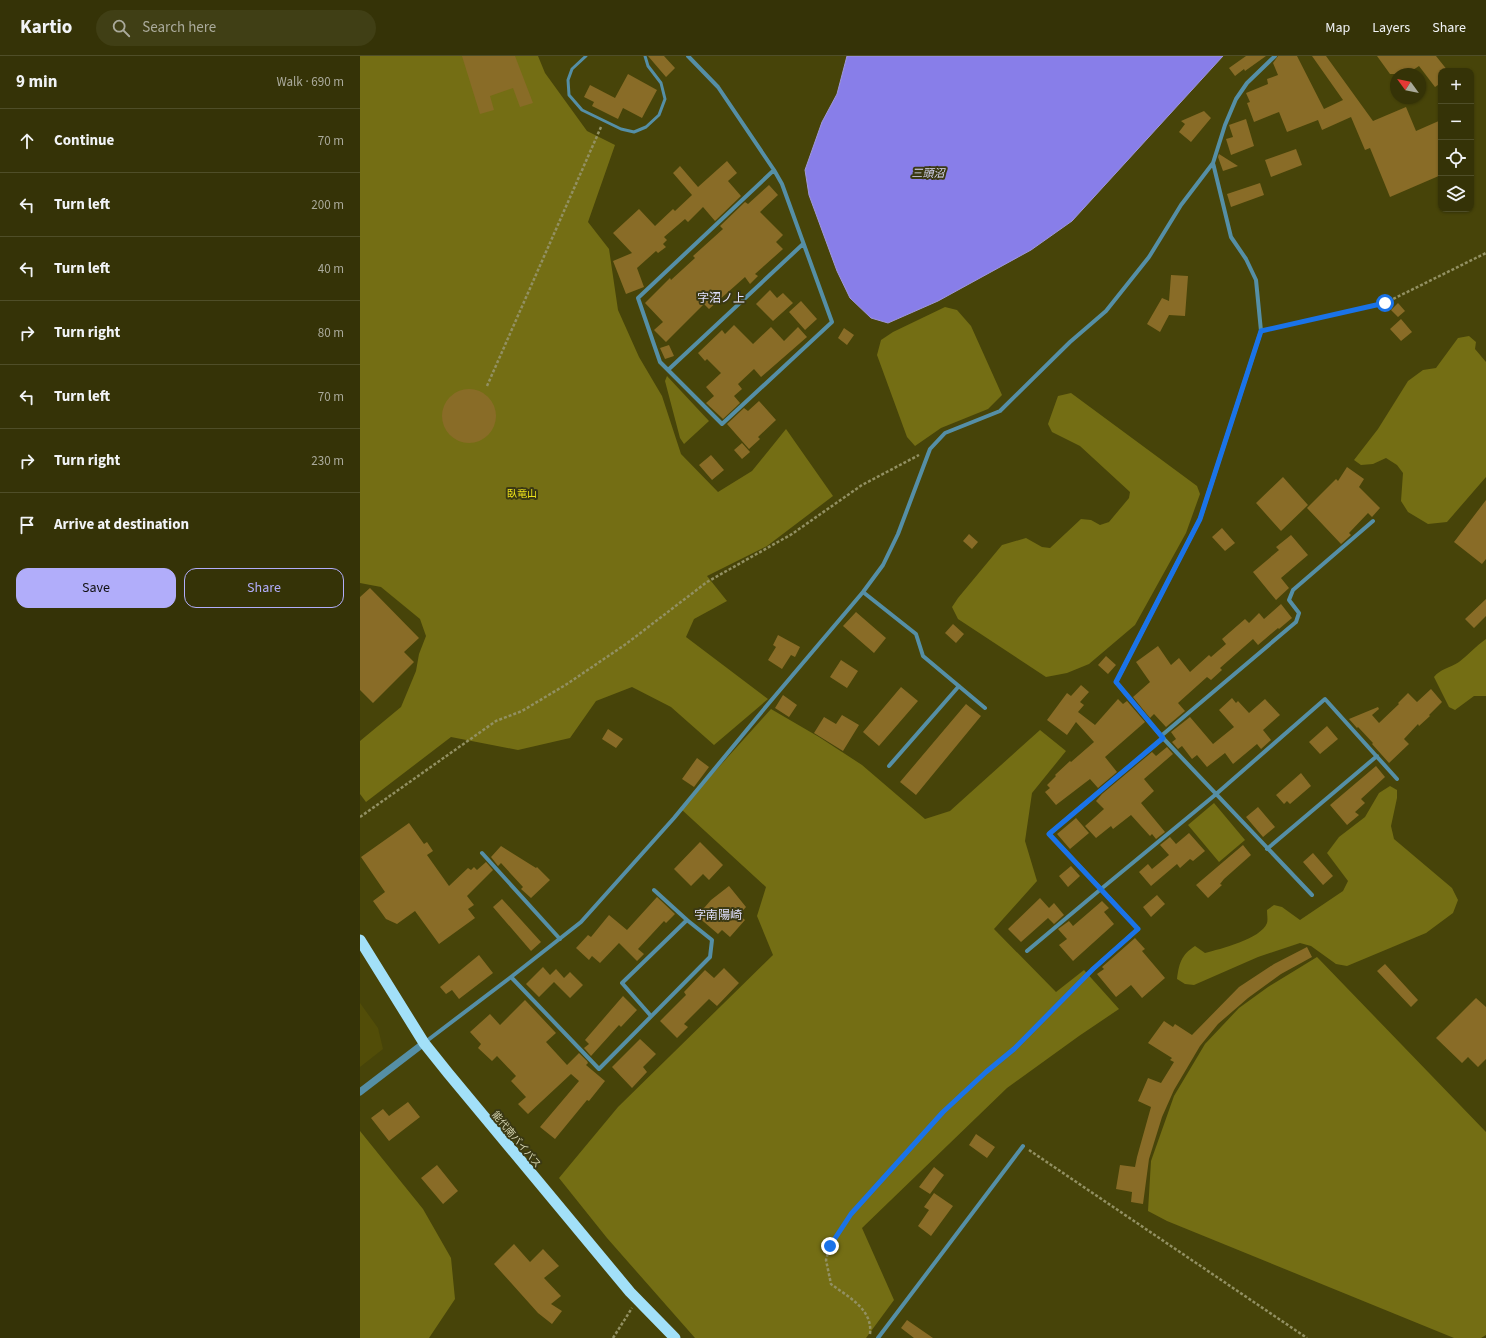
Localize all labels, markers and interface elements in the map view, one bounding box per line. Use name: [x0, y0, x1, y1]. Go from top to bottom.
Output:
search box: [96, 10, 376, 46]
text: Kartio: [20, 14, 72, 41]
icon: search: [110, 17, 132, 39]
text: Search here: [142, 17, 216, 38]
text: Map: [1325, 18, 1350, 38]
text: Layers: [1372, 18, 1410, 38]
text: Share: [1432, 18, 1466, 38]
north arrow: [1390, 68, 1426, 104]
map controls: [1438, 68, 1474, 212]
button: +: [1438, 68, 1474, 104]
text: 9 min: [16, 70, 57, 94]
text: Walk · 690 m: [276, 73, 344, 91]
button: −: [1438, 104, 1474, 140]
icon: ahead: [16, 130, 38, 152]
text: Continue: [54, 130, 114, 151]
text: 70 m: [318, 132, 344, 150]
button: locate: [1438, 140, 1474, 176]
water label: 三頭沼: [912, 166, 946, 181]
button: layers: [1438, 176, 1474, 212]
icon: left: [16, 194, 38, 216]
text: Turn left: [54, 194, 110, 215]
text: 200 m: [311, 196, 344, 214]
icon: left: [16, 258, 38, 280]
text: Turn left: [54, 258, 110, 279]
text: 40 m: [318, 260, 344, 278]
district label: 字沼ノ上: [697, 290, 745, 307]
route start: [1376, 294, 1394, 312]
icon: right: [16, 322, 38, 344]
text: Turn right: [54, 322, 120, 343]
text: 80 m: [318, 324, 344, 342]
icon: left: [16, 386, 38, 408]
text: Turn left: [54, 386, 110, 407]
text: 70 m: [318, 388, 344, 406]
icon: right: [16, 450, 38, 472]
text: Turn right: [54, 450, 120, 471]
text: 230 m: [311, 452, 344, 470]
park label: 臥竜山: [507, 487, 537, 501]
icon: arrive: [16, 514, 38, 536]
text: Arrive at destination: [54, 514, 189, 535]
button: Save: [16, 568, 176, 608]
button: Share: [184, 568, 344, 608]
district label: 字南陽崎: [694, 907, 742, 924]
street label: 能代南バイパス: [488, 1108, 544, 1171]
route end: [821, 1237, 839, 1255]

